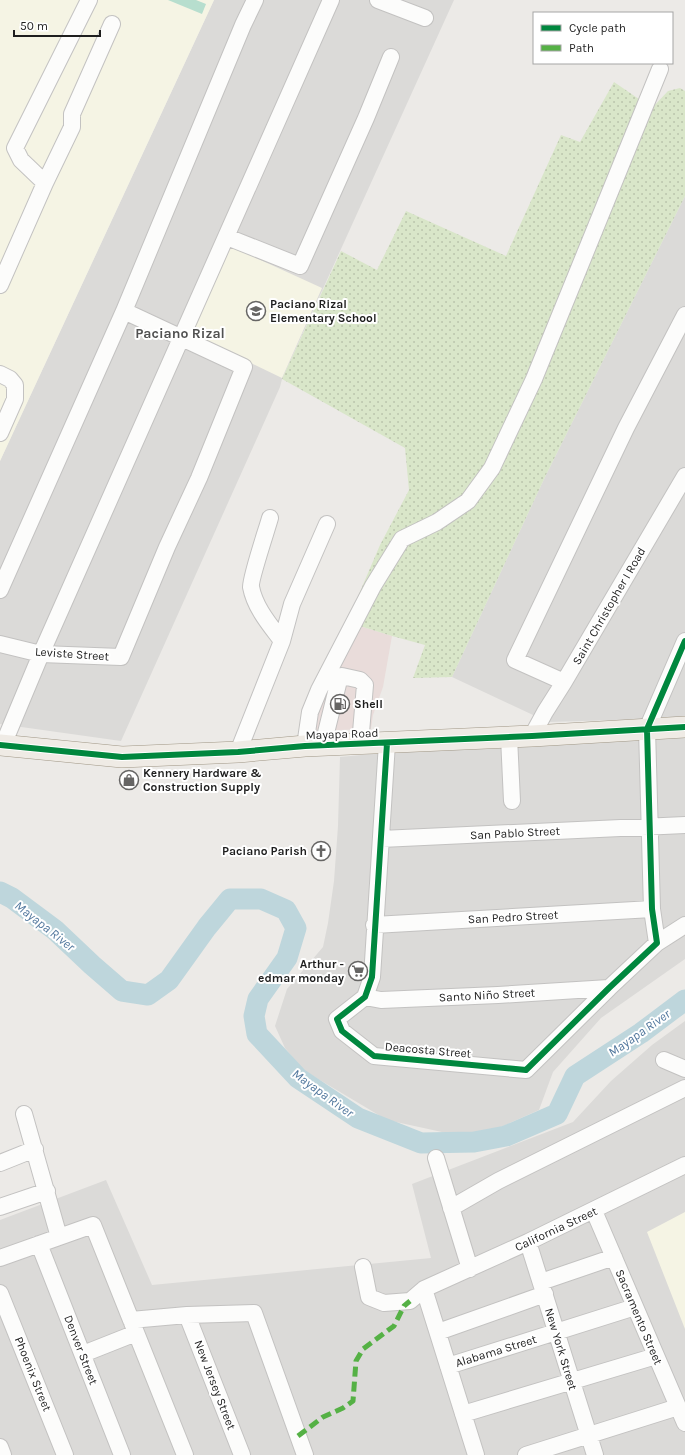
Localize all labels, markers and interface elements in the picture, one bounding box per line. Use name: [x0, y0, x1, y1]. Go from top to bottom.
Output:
scale bar: [14, 12, 100, 38]
legend: [533, 12, 673, 64]
text: 50 m: [20, 19, 48, 33]
text: Cycle path: [569, 21, 626, 35]
text: Path: [569, 41, 594, 55]
place label: Paciano Rizal Elementary School: [270, 297, 377, 325]
school or university icon: Paciano Rizal Elementary School: [245, 300, 267, 322]
district label: Paciano Rizal: [135, 325, 225, 342]
street label: Saint Christopher I Road: [570, 545, 648, 667]
street label: Leviste Street: [35, 644, 110, 664]
fuel station icon: Shell: [329, 693, 351, 715]
place label: Shell: [354, 697, 383, 711]
street label: Mayapa Road: [305, 726, 379, 742]
place label: Kennery Hardware & Construction Supply: [143, 766, 262, 794]
shop icon: Kennery Hardware & Construction Supply: [118, 769, 140, 791]
street label: San Pablo Street: [470, 824, 561, 842]
church icon: Paciano Parish: [310, 840, 332, 862]
place label: Paciano Parish: [222, 844, 307, 858]
water label: Mayapa River: [12, 898, 78, 954]
street label: San Pedro Street: [467, 908, 559, 926]
place label: Arthur - edmar monday: [258, 957, 344, 985]
supermarket icon: Arthur - edmar monday: [347, 960, 369, 982]
street label: Santo Niño Street: [438, 985, 536, 1005]
water label: Mayapa River: [605, 1006, 673, 1060]
street label: Deacosta Street: [384, 1039, 472, 1061]
water label: Mayapa River: [289, 1066, 357, 1121]
street label: California Street: [513, 1204, 600, 1254]
street label: Sacramento Street: [613, 1267, 666, 1367]
street label: New York Street: [542, 1306, 580, 1392]
street label: Denver Street: [61, 1313, 101, 1387]
street label: Alabama Street: [454, 1332, 539, 1370]
street label: Phoenix Street: [12, 1335, 55, 1414]
street label: New Jersey Street: [191, 1338, 239, 1432]

